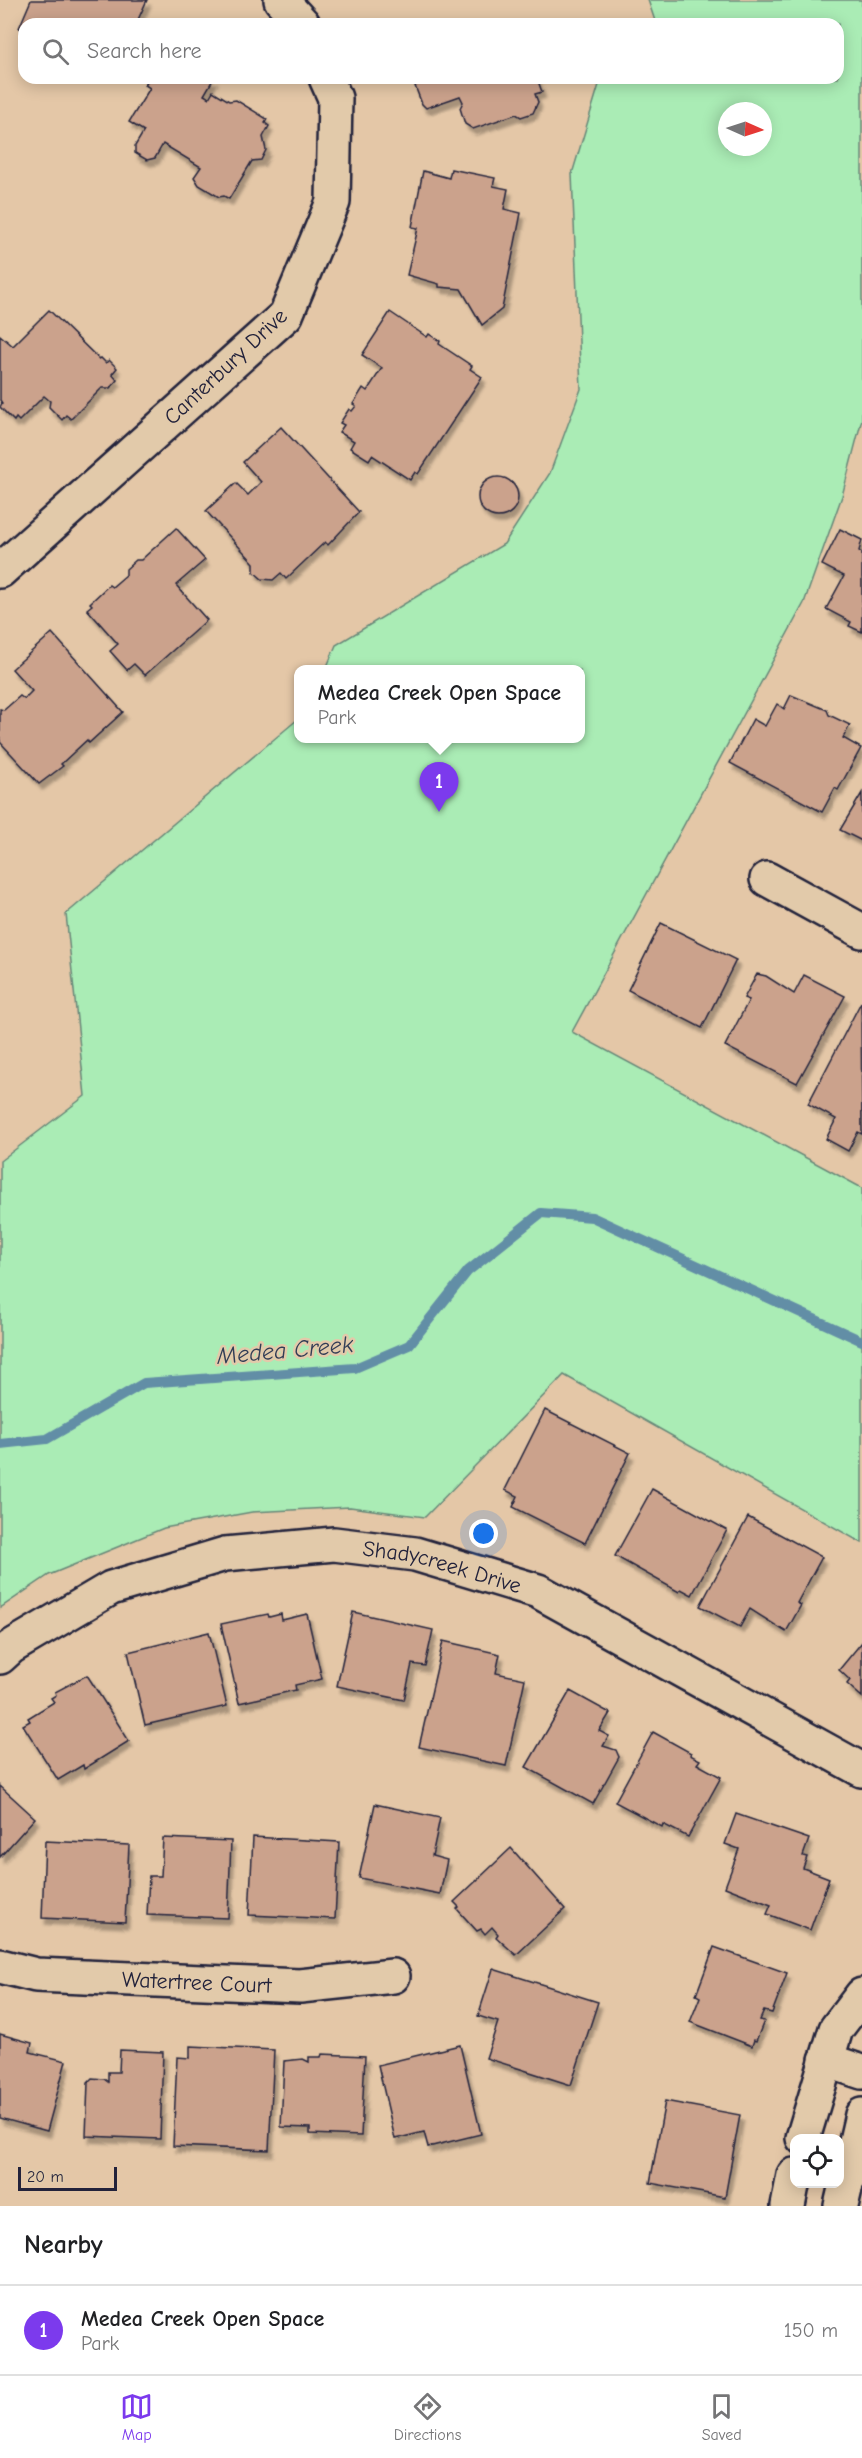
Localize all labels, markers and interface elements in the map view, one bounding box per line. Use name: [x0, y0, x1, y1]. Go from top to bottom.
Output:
search box: [18, 18, 844, 84]
icon: search: [39, 35, 72, 68]
text: Search here: [87, 38, 202, 64]
north arrow: [718, 102, 772, 156]
street label: Canterbury Drive: [159, 303, 293, 430]
popup: [294, 665, 585, 743]
text: Medea Creek Open Space: [318, 680, 561, 706]
text: Park: [318, 706, 356, 729]
pin: 1: [420, 762, 458, 812]
water label: Medea Creek: [215, 1330, 355, 1370]
your location: [469, 1519, 498, 1548]
street label: Shadycreek Drive: [361, 1536, 524, 1599]
street label: Watertree Court: [121, 1967, 273, 1999]
map controls: [790, 2134, 844, 2188]
button: locate: [790, 2134, 844, 2188]
scale bar: [18, 2164, 117, 2192]
text: 20 m: [27, 2168, 64, 2186]
text: Nearby: [24, 2230, 103, 2260]
text: Medea Creek Open Space: [81, 2306, 324, 2332]
text: 1: [40, 2319, 47, 2342]
text: 150 m: [784, 2319, 838, 2342]
text: Park: [81, 2332, 119, 2355]
tab: Map: [120, 2390, 153, 2444]
tab: Directions: [394, 2390, 461, 2444]
tab: Saved: [702, 2390, 742, 2444]

